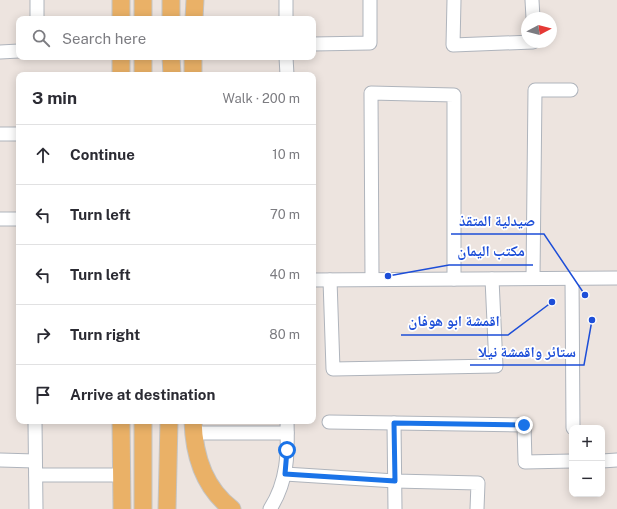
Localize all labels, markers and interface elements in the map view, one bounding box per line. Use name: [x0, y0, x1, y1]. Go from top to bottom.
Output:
north arrow: [521, 12, 557, 48]
search box: [16, 16, 316, 60]
icon: search: [30, 27, 52, 49]
text: Search here: [62, 30, 146, 47]
text: 3 min: [32, 88, 77, 108]
text: Walk · 200 m: [223, 91, 300, 106]
icon: ahead: [32, 144, 54, 166]
text: Continue: [70, 146, 135, 163]
text: 10 m: [272, 147, 300, 162]
icon: left: [32, 204, 54, 226]
text: Turn left: [70, 206, 131, 223]
text: 70 m: [270, 207, 300, 222]
callout: صيدلية المتقذ: [451, 207, 544, 234]
text: صيدلية المتقذ: [459, 212, 535, 229]
callout: مكتب اليمان: [449, 238, 533, 265]
text: مكتب اليمان: [457, 242, 525, 260]
icon: left: [32, 264, 54, 286]
text: Turn left: [70, 266, 131, 283]
text: 40 m: [269, 267, 300, 282]
callout: اقمشة ابو هوفان: [401, 308, 508, 335]
text: اقمشة ابو هوفان: [408, 312, 500, 330]
icon: right: [32, 324, 54, 346]
text: Turn right: [70, 326, 140, 343]
text: 80 m: [269, 327, 300, 342]
callout: ستائر واقمشة نيلا: [470, 338, 584, 365]
text: ستائر واقمشة نيلا: [478, 343, 576, 360]
icon: arrive: [32, 384, 54, 406]
text: Arrive at destination: [70, 386, 215, 403]
route end: [515, 416, 533, 434]
map controls: [569, 425, 605, 497]
button: +: [569, 425, 605, 461]
route start: [278, 441, 296, 459]
button: −: [569, 461, 605, 497]

